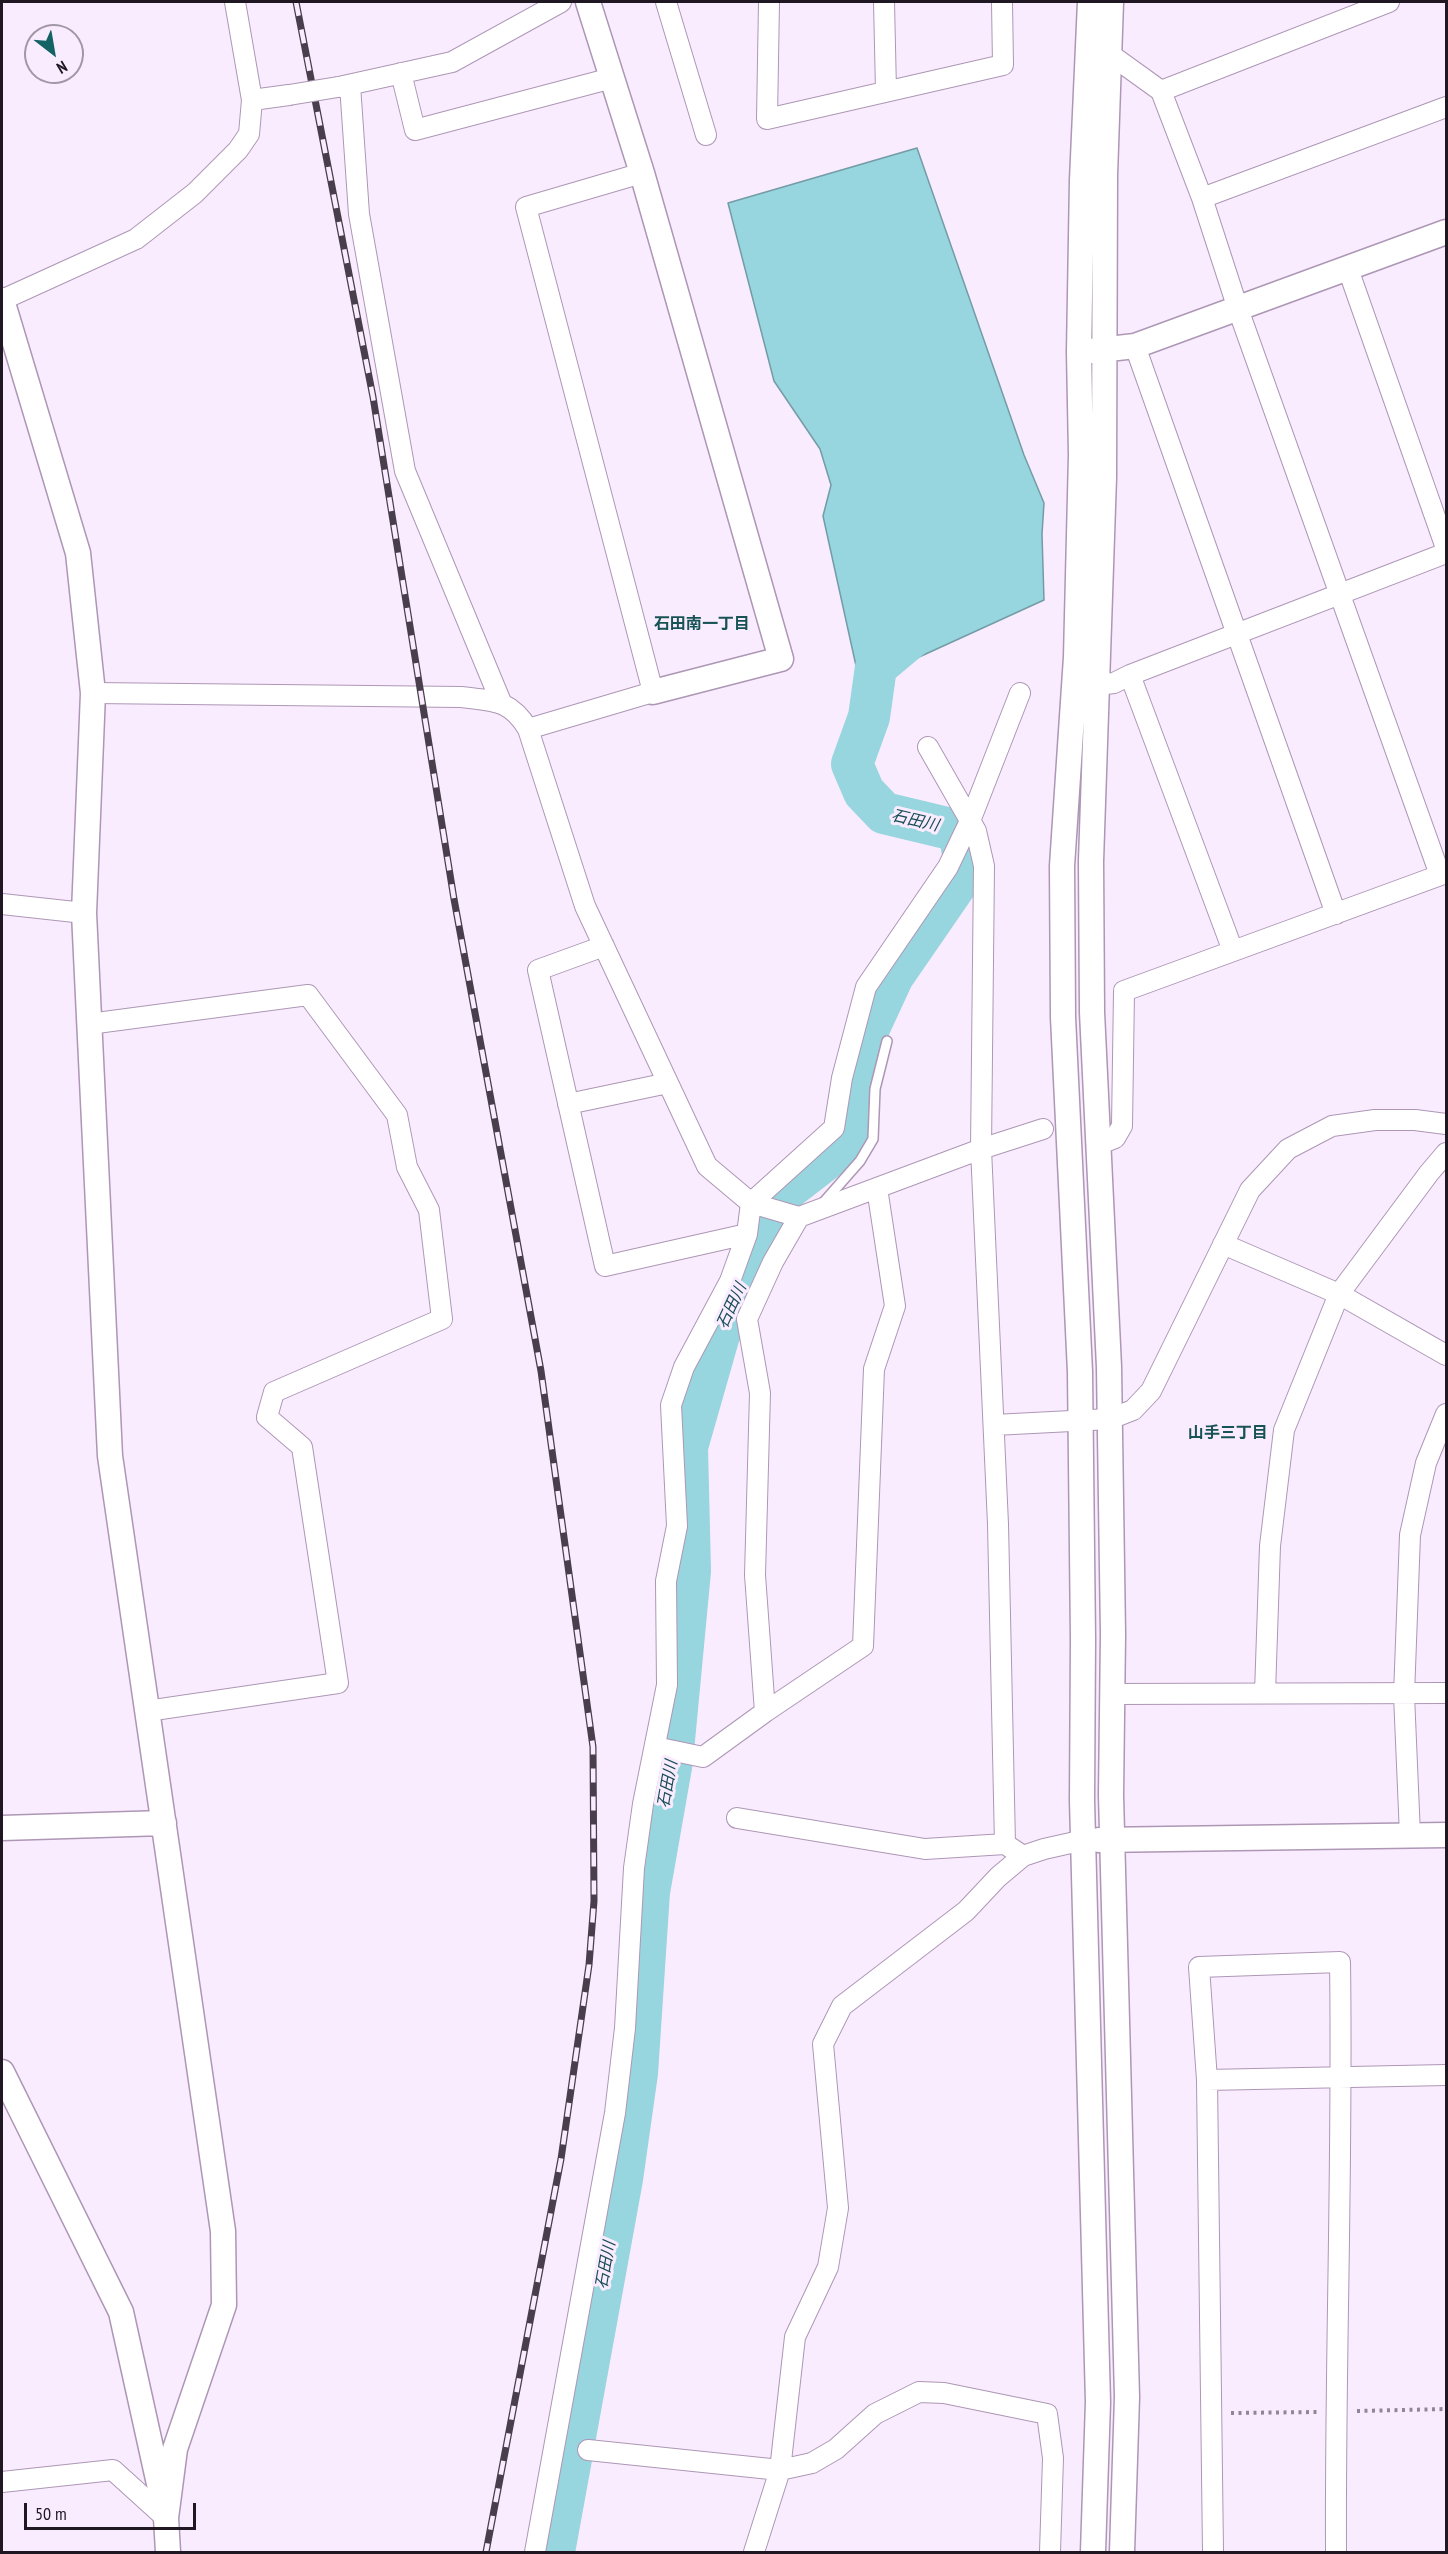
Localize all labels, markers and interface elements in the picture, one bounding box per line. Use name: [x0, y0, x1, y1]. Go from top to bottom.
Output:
north arrow: [24, 24, 84, 84]
text: N: [53, 57, 71, 79]
district label: 石田南一丁目: [654, 614, 750, 634]
water label: 石田川: [889, 806, 941, 836]
water label: 石田川: [713, 1280, 751, 1332]
district label: 山手三丁目: [1188, 1423, 1268, 1443]
water label: 石田川: [654, 1759, 682, 1809]
water label: 石田川: [592, 2240, 620, 2290]
scale bar: [27, 2491, 200, 2529]
text: 50 m: [35, 2502, 67, 2525]

